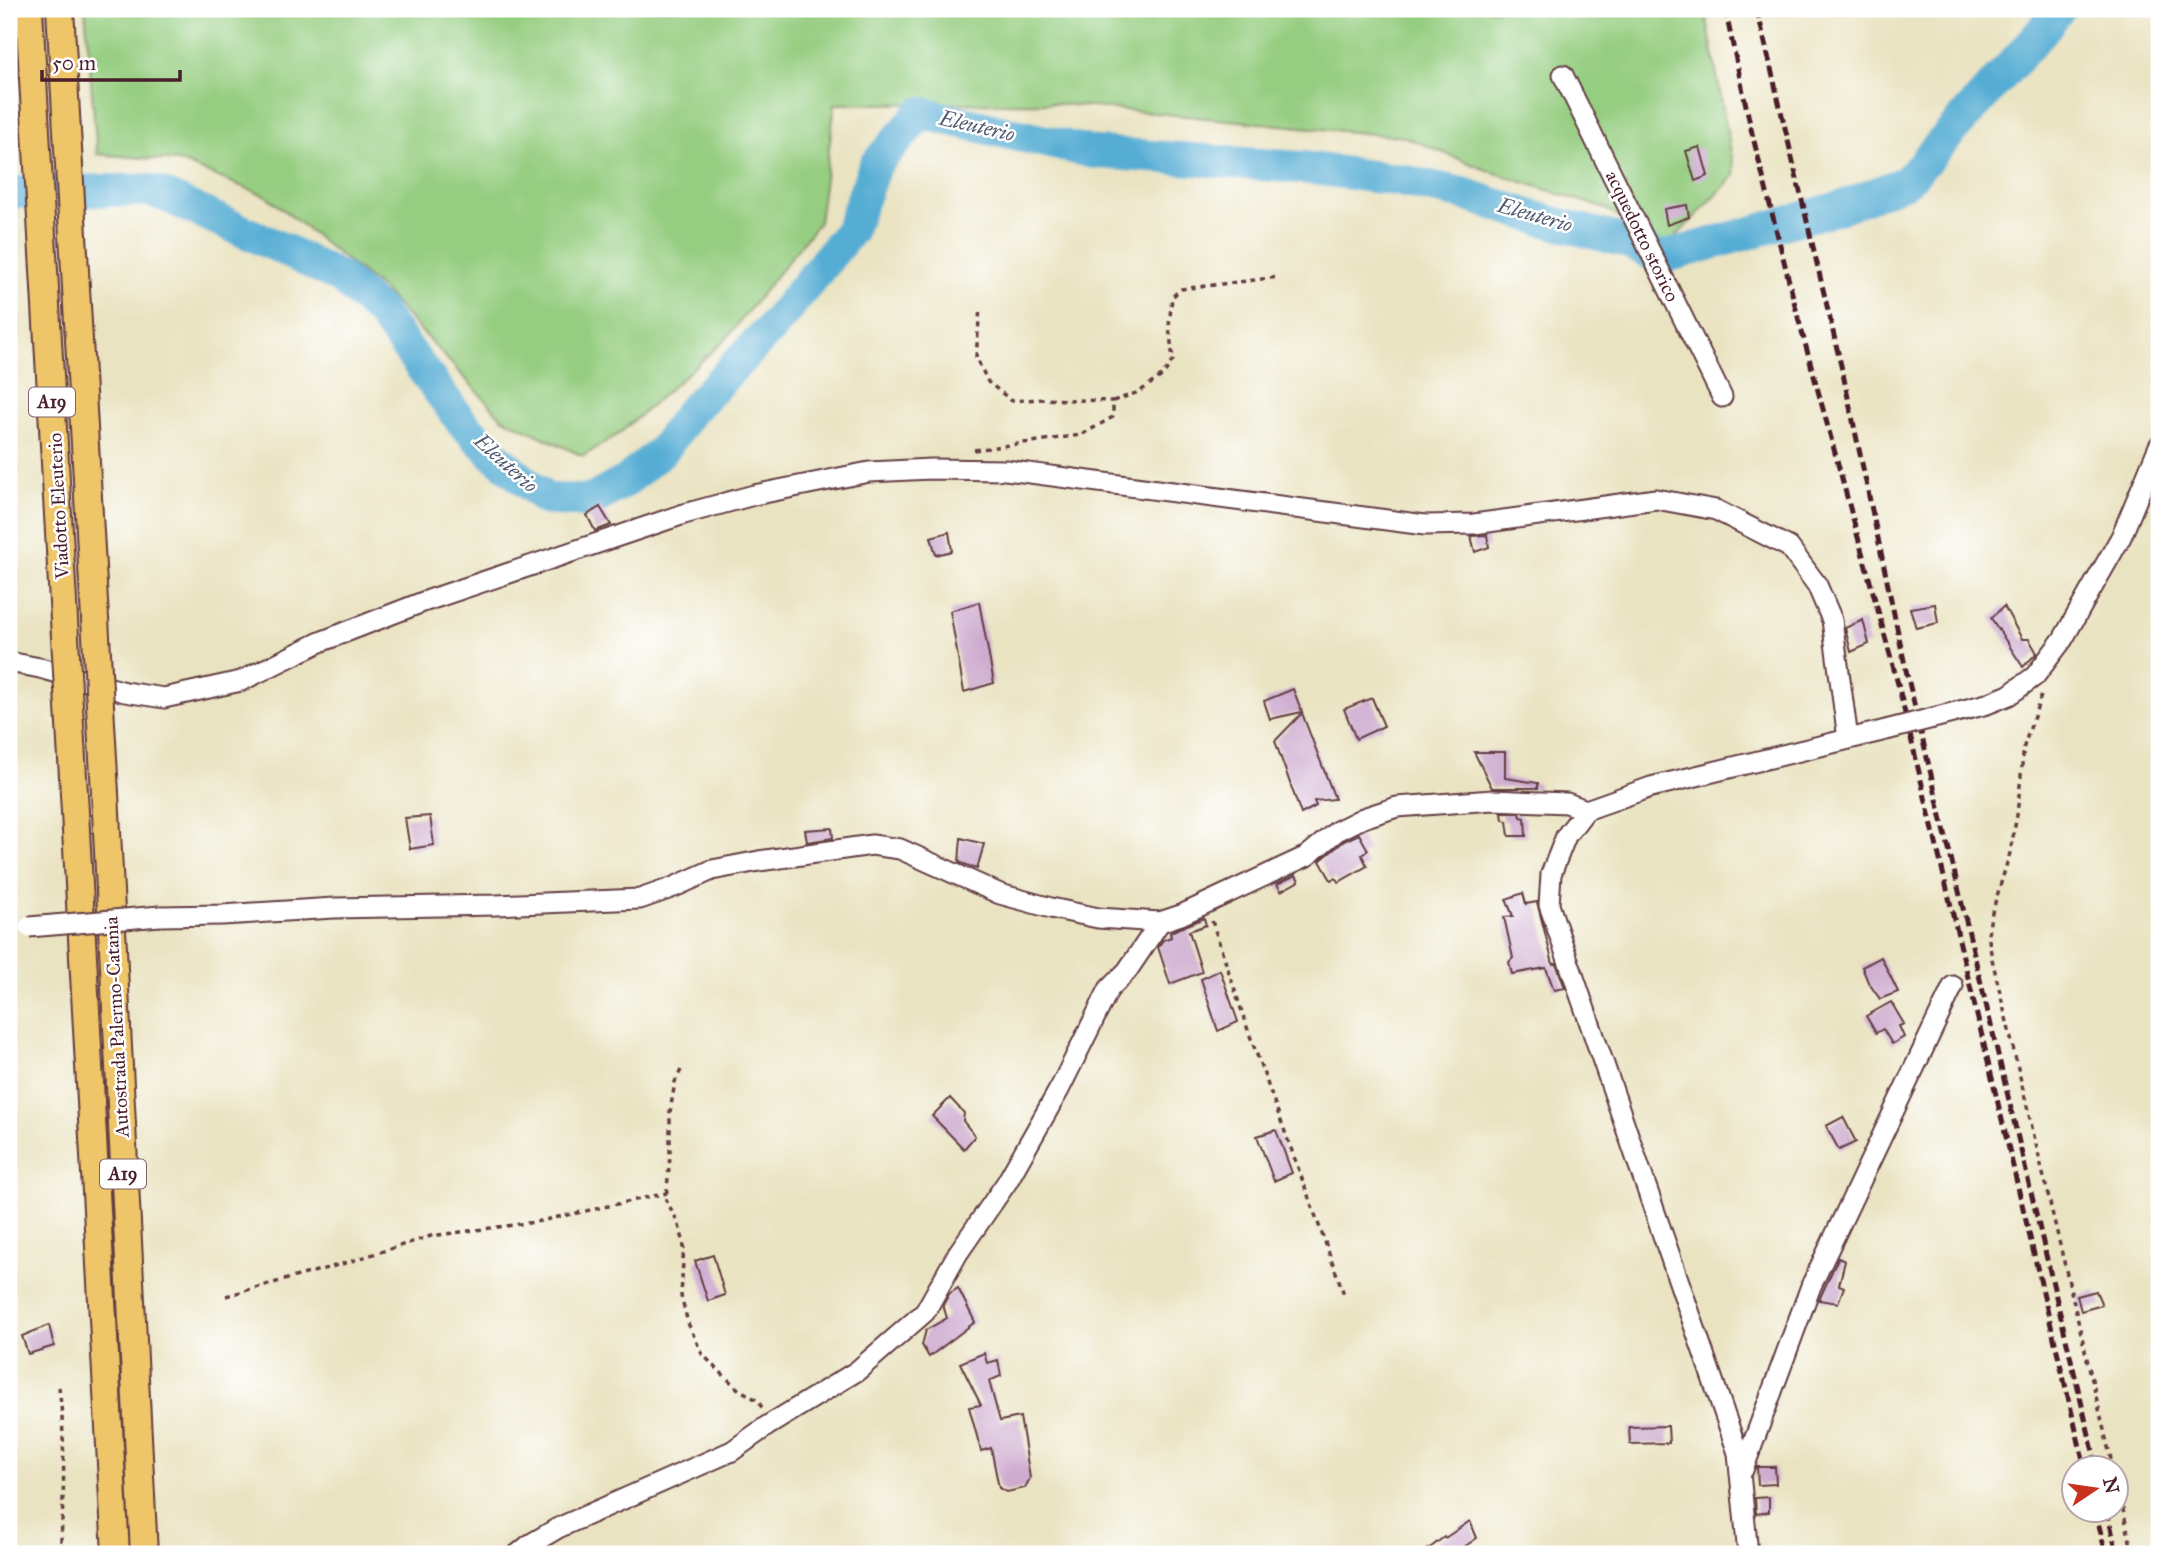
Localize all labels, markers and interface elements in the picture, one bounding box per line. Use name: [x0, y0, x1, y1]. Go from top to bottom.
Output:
scale bar: [42, 38, 180, 82]
text: 50 m: [52, 50, 97, 76]
water label: Eleuterio: [936, 104, 1017, 147]
street label: acquedotto storico: [1600, 167, 1684, 306]
water label: Eleuterio: [1494, 192, 1575, 238]
road number: A19: [29, 388, 75, 416]
water label: Eleuterio: [468, 427, 543, 498]
street label: Viadotto Eleuterio: [43, 432, 74, 581]
street label: Autostrada Palermo-Catania: [99, 915, 134, 1139]
road number: A19: [100, 1160, 146, 1189]
north arrow: [2060, 1454, 2130, 1524]
text: N: [2098, 1475, 2124, 1496]

